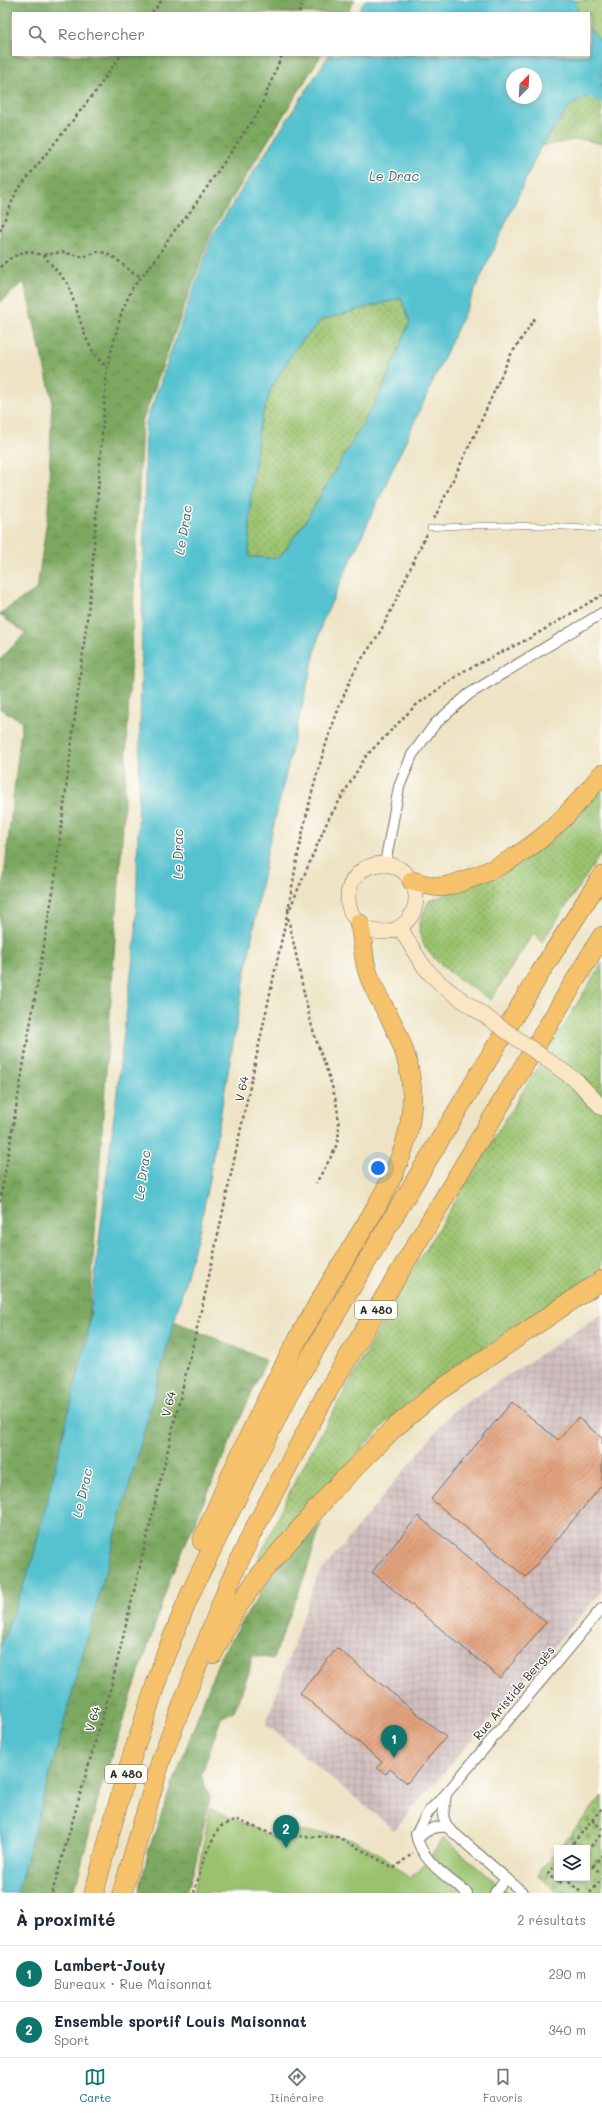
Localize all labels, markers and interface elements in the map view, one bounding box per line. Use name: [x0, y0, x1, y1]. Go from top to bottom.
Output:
search box: [12, 12, 590, 56]
icon: search: [26, 23, 48, 45]
text: Rechercher: [58, 24, 145, 44]
north arrow: [506, 68, 542, 104]
water label: Le Drac: [369, 167, 419, 184]
water label: Le Drac: [170, 503, 195, 556]
water label: Le Drac: [169, 829, 186, 879]
street label: V 64: [231, 1074, 252, 1103]
water label: Le Drac: [130, 1149, 153, 1201]
your location: [368, 1158, 388, 1178]
road number: A 480: [355, 1301, 397, 1319]
street label: V 64: [157, 1389, 179, 1418]
water label: Le Drac: [68, 1466, 96, 1519]
street label: Rue Aristide Bergès: [469, 1642, 558, 1743]
street label: V 64: [81, 1704, 103, 1733]
pin: 1: [381, 1725, 407, 1758]
road number: A 480: [105, 1765, 147, 1783]
pin: 2: [273, 1815, 299, 1848]
map controls: [554, 1845, 590, 1881]
button: layers: [554, 1845, 590, 1881]
text: À proximité: [16, 1908, 115, 1930]
text: 2 résultats: [517, 1911, 586, 1928]
text: Lambert-Jouty: [54, 1955, 165, 1975]
text: 1: [26, 1965, 32, 1982]
text: 290 m: [549, 1965, 586, 1982]
text: Bureaux · Rue Maisonnat: [54, 1975, 212, 1992]
text: Ensemble sportif Louis Maisonnat: [54, 2011, 307, 2031]
text: 2: [25, 2021, 33, 2038]
text: 340 m: [548, 2021, 586, 2038]
text: Sport: [54, 2031, 89, 2048]
tab: Carte: [79, 2066, 111, 2105]
tab: Itinéraire: [270, 2066, 324, 2105]
tab: Favoris: [483, 2066, 523, 2105]

